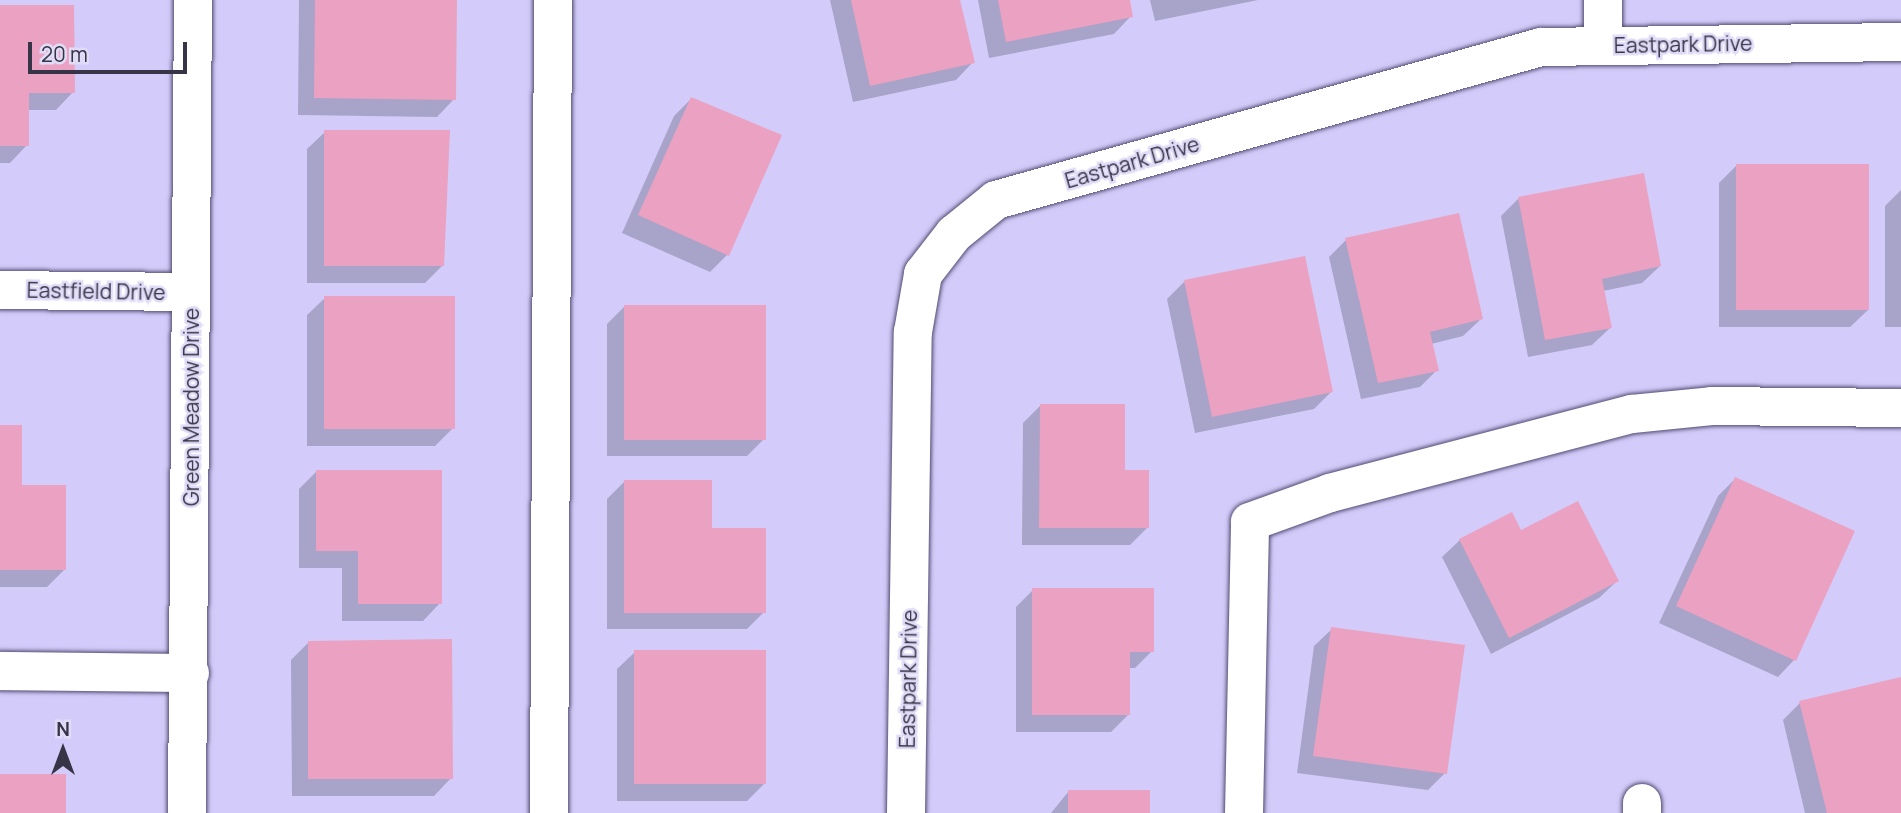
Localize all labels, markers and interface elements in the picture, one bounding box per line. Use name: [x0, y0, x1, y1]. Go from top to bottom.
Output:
scale bar: [32, 28, 191, 72]
street label: Eastpark Drive: [1614, 30, 1752, 58]
text: 20 m: [41, 40, 88, 68]
street label: Eastpark Drive: [1062, 131, 1202, 193]
street label: Eastfield Drive: [26, 277, 166, 305]
street label: Green Meadow Drive: [178, 308, 204, 506]
street label: Eastpark Drive: [894, 610, 922, 748]
north arrow: [28, 715, 98, 785]
text: N: [56, 716, 70, 742]

